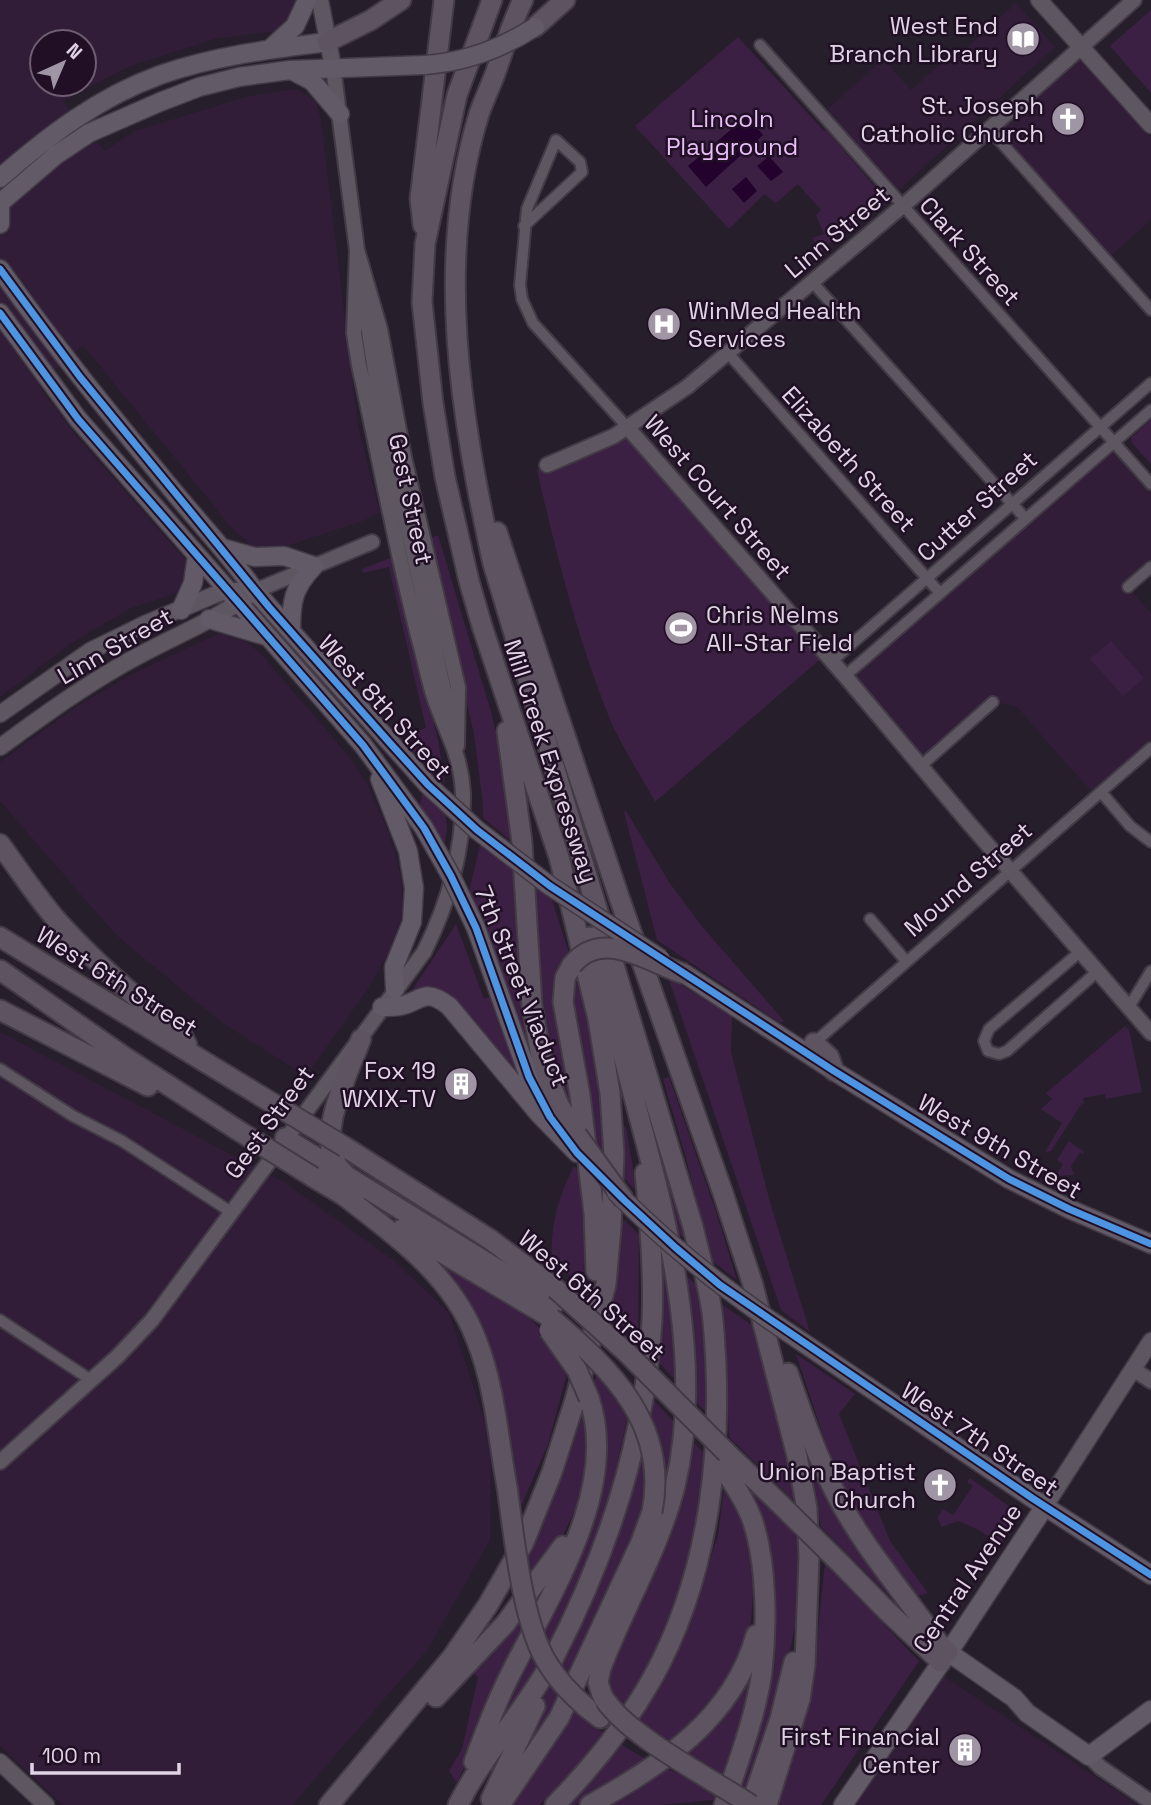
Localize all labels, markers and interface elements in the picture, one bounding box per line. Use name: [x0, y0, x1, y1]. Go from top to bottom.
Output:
place label: West End Branch Library: [829, 10, 998, 69]
library icon: West End Branch Library: [1004, 20, 1042, 58]
north arrow: [28, 28, 98, 98]
text: N: [61, 38, 88, 65]
place label: St. Joseph Catholic Church: [860, 90, 1044, 149]
church icon: St. Joseph Catholic Church: [1049, 100, 1087, 138]
park label: Lincoln Playground: [666, 103, 798, 162]
street label: Linn Street: [778, 179, 896, 285]
street label: Clark Street: [913, 190, 1027, 312]
place label: WinMed Health Services: [688, 295, 862, 354]
hospital icon: WinMed Health Services: [645, 305, 683, 343]
street label: Elizabeth Street: [775, 380, 923, 538]
street label: West Court Street: [638, 408, 798, 586]
street label: Gest Street: [382, 431, 440, 567]
street label: Cutter Street: [910, 444, 1044, 568]
place label: Chris Nelms All-Star Field: [706, 599, 853, 658]
street label: Linn Street: [52, 601, 178, 691]
sports icon: Chris Nelms All-Star Field: [662, 609, 700, 647]
street label: West 8th Street: [312, 628, 458, 786]
street label: Mill Creek Expressway: [497, 635, 605, 887]
street label: Mound Street: [897, 815, 1039, 943]
street label: 7th Street Viaduct: [468, 881, 576, 1091]
street label: West 6th Street: [31, 919, 203, 1043]
place label: Fox 19 WXIX-TV: [342, 1055, 436, 1114]
street label: Gest Street: [217, 1059, 321, 1185]
building icon: Fox 19 WXIX-TV: [442, 1065, 480, 1103]
street label: West 9th Street: [912, 1086, 1088, 1206]
street label: West 6th Street: [512, 1223, 672, 1367]
street label: West 7th Street: [895, 1375, 1065, 1503]
place label: Union Baptist Church: [759, 1456, 916, 1515]
church icon: Union Baptist Church: [921, 1466, 959, 1504]
street label: Central Avenue: [906, 1497, 1028, 1659]
place label: First Financial Center: [781, 1721, 940, 1780]
scale bar: [32, 1731, 178, 1775]
building icon: First Financial Center: [946, 1731, 984, 1769]
text: 100 m: [42, 1742, 101, 1769]

